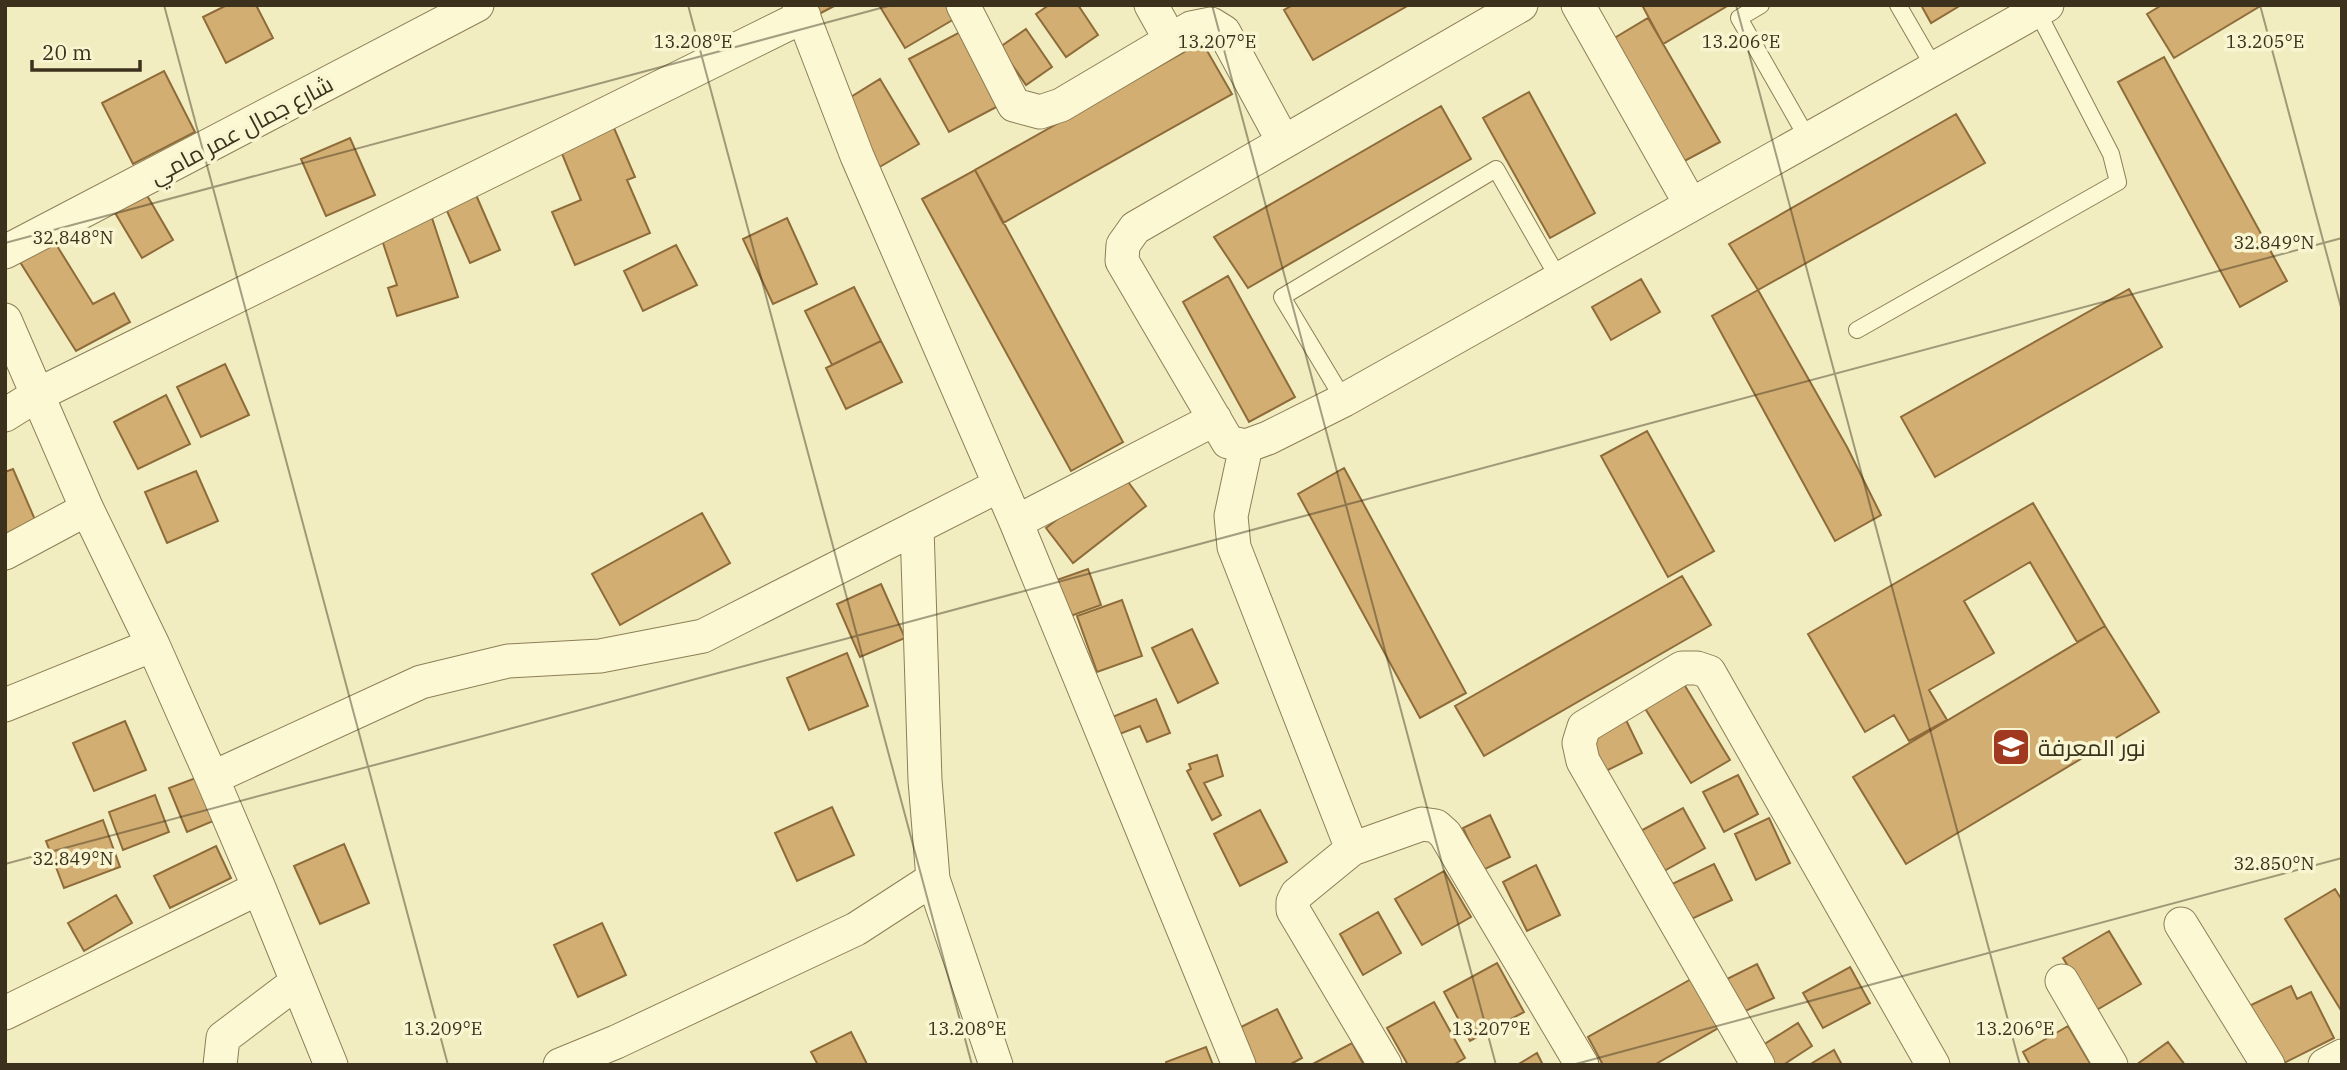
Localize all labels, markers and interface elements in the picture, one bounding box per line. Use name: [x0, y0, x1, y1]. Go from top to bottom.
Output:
scale bar: [32, 28, 140, 72]
text: 13.208°E: [654, 30, 732, 53]
text: 13.207°E: [1178, 30, 1256, 53]
text: 13.206°E: [1702, 30, 1780, 53]
text: 13.205°E: [2226, 30, 2304, 53]
text: 20 m: [42, 38, 92, 66]
street label: شارع جمال عمر مامي: [144, 68, 340, 194]
text: 32.848°N: [32, 226, 114, 249]
text: 32.849°N: [2233, 231, 2315, 254]
school or university icon: نور المعرفة: [1990, 726, 2032, 768]
place label: نور المعرفة: [2038, 732, 2146, 762]
text: 32.849°N: [32, 847, 114, 870]
text: 32.850°N: [2233, 852, 2315, 875]
text: 13.209°E: [404, 1017, 482, 1040]
text: 13.208°E: [928, 1017, 1006, 1040]
text: 13.207°E: [1452, 1017, 1530, 1040]
text: 13.206°E: [1976, 1017, 2054, 1040]

